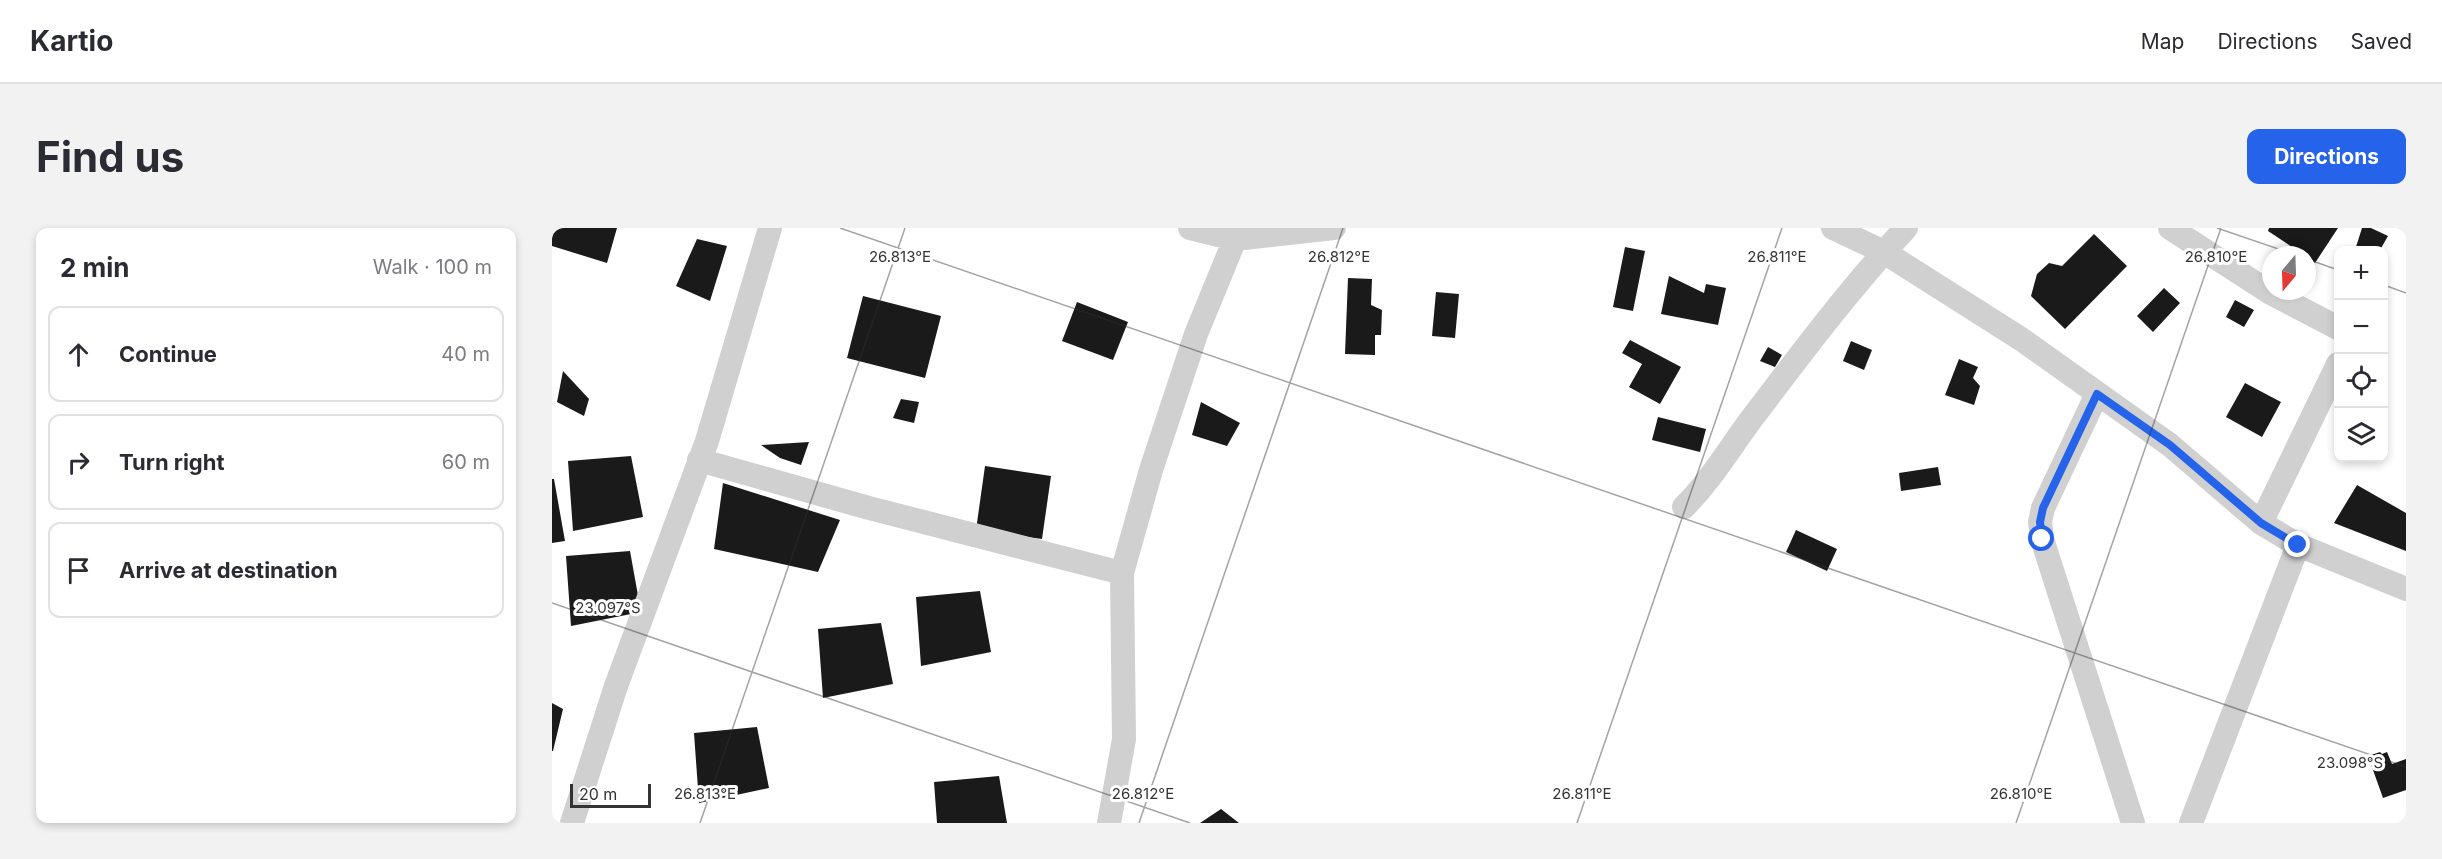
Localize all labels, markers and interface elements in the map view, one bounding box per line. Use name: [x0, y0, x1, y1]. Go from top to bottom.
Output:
text: Kartio: [30, 24, 113, 58]
text: Map: [2141, 29, 2184, 54]
text: Directions: [2217, 29, 2318, 54]
text: Saved: [2351, 29, 2412, 54]
button: Directions: [2247, 129, 2406, 184]
text: Find us: [36, 131, 184, 182]
north arrow: [2262, 246, 2316, 300]
map controls: [2334, 246, 2388, 462]
button: +: [2334, 246, 2388, 300]
text: 26.813°E: [869, 247, 931, 266]
text: 26.812°E: [1308, 247, 1370, 266]
text: 26.811°E: [1747, 247, 1807, 266]
text: 26.810°E: [2185, 247, 2247, 266]
text: 2 min: [60, 252, 130, 283]
text: Walk · 100 m: [373, 255, 492, 279]
button: −: [2334, 300, 2388, 354]
icon: ahead: [62, 338, 95, 371]
text: Continue: [119, 341, 217, 367]
text: 40 m: [441, 342, 490, 366]
button: locate: [2334, 354, 2388, 408]
button: layers: [2334, 408, 2388, 462]
icon: right: [62, 446, 95, 479]
text: Turn right: [119, 449, 225, 475]
text: 60 m: [442, 450, 490, 474]
route start: [2028, 525, 2054, 551]
route end: [2284, 531, 2310, 557]
icon: arrive: [62, 554, 95, 587]
text: Arrive at destination: [119, 557, 338, 583]
text: 23.097°S: [575, 598, 641, 617]
text: 23.098°S: [2317, 753, 2383, 772]
scale bar: [570, 781, 651, 808]
text: 20 m: [579, 784, 617, 804]
text: 26.813°E: [674, 784, 736, 803]
text: 26.812°E: [1112, 784, 1174, 803]
text: 26.811°E: [1552, 784, 1612, 803]
text: 26.810°E: [1990, 784, 2052, 803]

